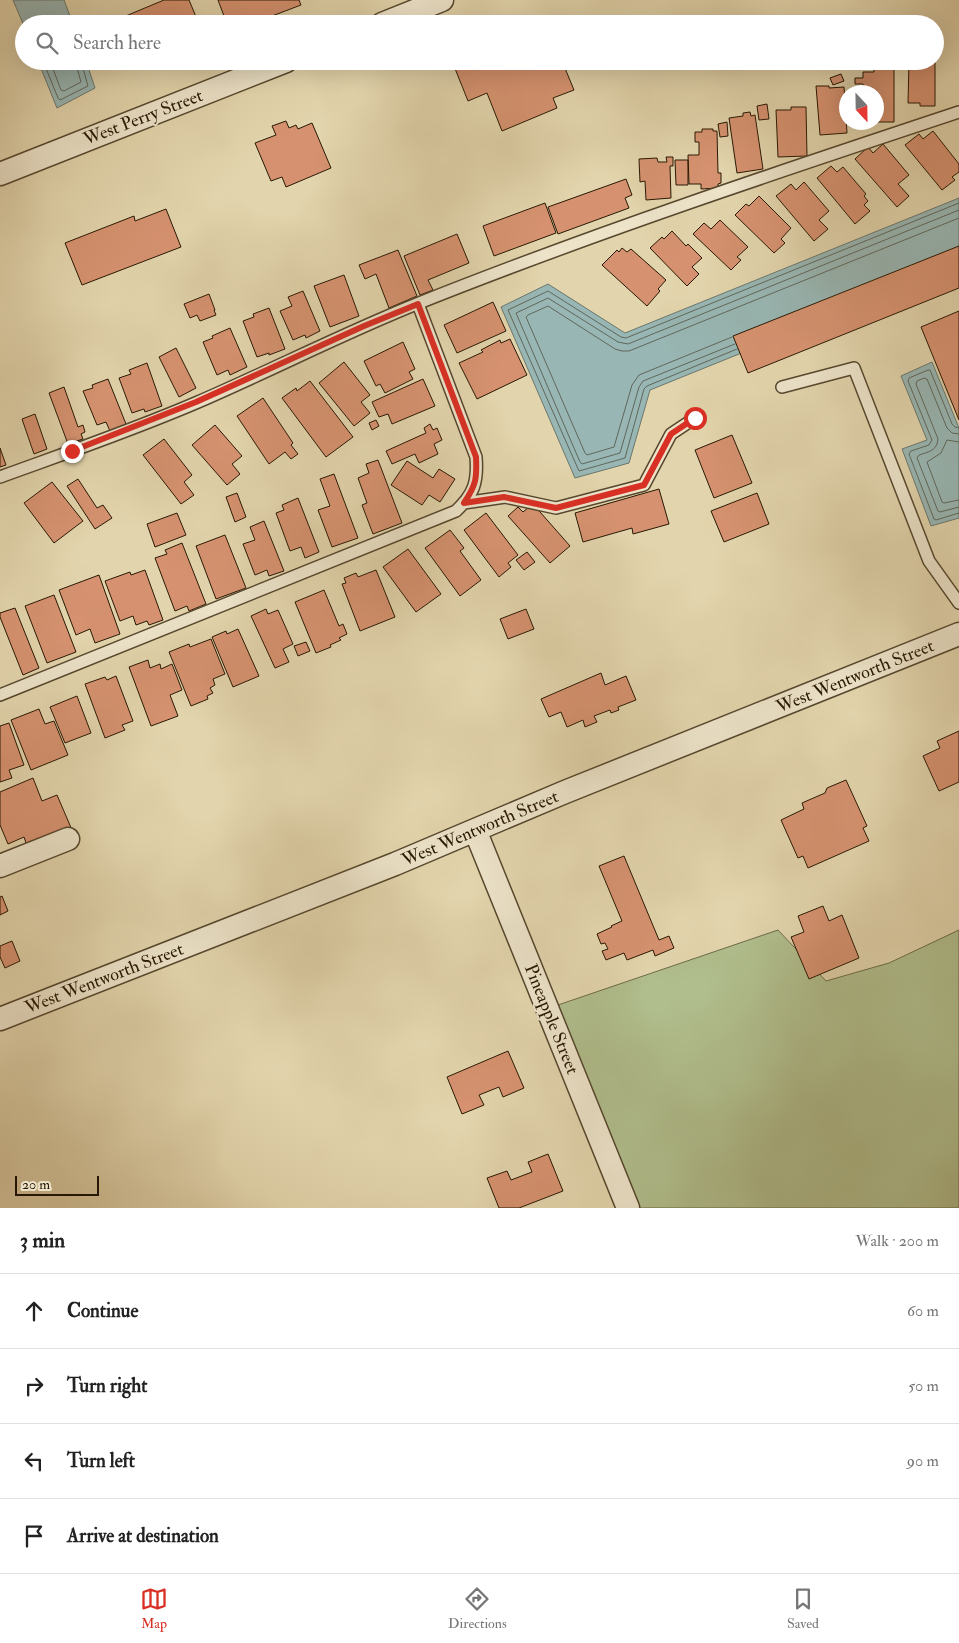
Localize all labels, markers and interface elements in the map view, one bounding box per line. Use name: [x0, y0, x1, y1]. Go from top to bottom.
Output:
search box: [15, 15, 944, 70]
icon: search: [33, 29, 61, 57]
text: Search here: [73, 31, 161, 55]
street label: West Perry Street: [79, 84, 206, 151]
north arrow: [839, 85, 884, 130]
route start: [684, 407, 707, 430]
route end: [61, 440, 84, 463]
street label: West Wentworth Street: [772, 634, 938, 719]
street label: West Wentworth Street: [397, 785, 562, 872]
street label: West Wentworth Street: [21, 938, 187, 1020]
street label: Pineapple Street: [519, 961, 584, 1078]
scale bar: [15, 1173, 99, 1196]
text: 20 m: [22, 1176, 50, 1193]
text: 3 min: [20, 1227, 65, 1254]
text: Walk · 200 m: [856, 1231, 939, 1251]
icon: ahead: [20, 1297, 48, 1325]
text: Continue: [67, 1299, 138, 1323]
text: 60 m: [907, 1301, 939, 1321]
icon: right: [20, 1372, 48, 1400]
text: Turn right: [67, 1374, 147, 1398]
text: 50 m: [908, 1376, 939, 1396]
icon: left: [20, 1447, 48, 1475]
text: Turn left: [67, 1449, 135, 1473]
text: 90 m: [907, 1451, 939, 1471]
icon: arrive: [20, 1522, 48, 1550]
text: Arrive at destination: [67, 1524, 219, 1548]
tab: Map: [140, 1585, 168, 1632]
tab: Directions: [448, 1585, 507, 1632]
tab: Saved: [787, 1585, 819, 1632]

